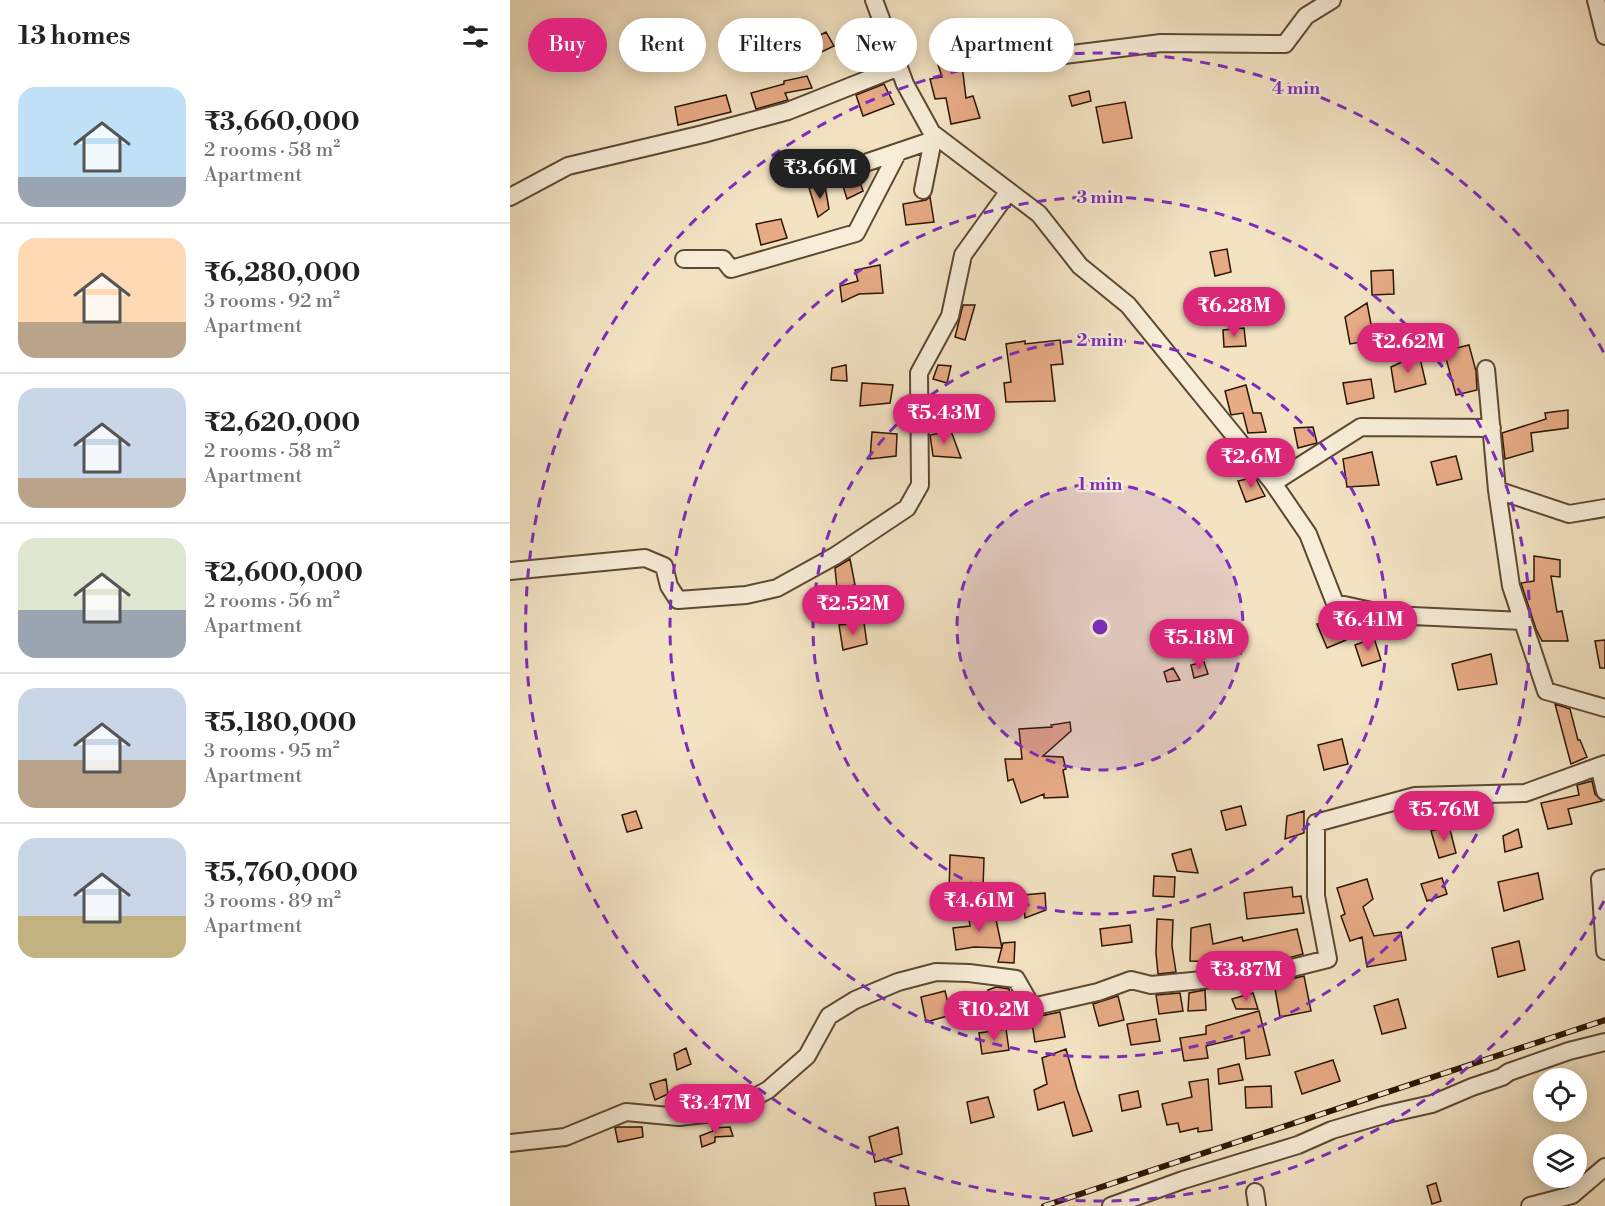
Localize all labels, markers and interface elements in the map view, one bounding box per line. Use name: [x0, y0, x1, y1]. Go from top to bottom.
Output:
chip: Buy: [528, 18, 607, 72]
chip: Rent: [619, 18, 706, 72]
chip: Filters: [718, 18, 823, 72]
chip: New: [835, 18, 917, 72]
chip: Apartment: [929, 18, 1074, 72]
text: 13 homes: [18, 20, 130, 52]
icon: filters: [459, 20, 492, 53]
text: 4 min: [1272, 77, 1320, 100]
text: ₹3,660,000: [204, 106, 360, 138]
icon: home: [66, 111, 138, 183]
text: 2 rooms · 58 m²: [204, 138, 340, 163]
pin: ₹3.66M: [771, 149, 869, 200]
text: ₹3.66M: [783, 156, 857, 181]
text: Apartment: [204, 163, 302, 188]
text: 3 min: [1077, 186, 1123, 209]
text: ₹6,280,000: [204, 257, 361, 289]
icon: home: [66, 262, 138, 334]
pin: ₹6.28M: [1185, 287, 1283, 338]
text: 3 rooms · 92 m²: [204, 289, 340, 314]
text: ₹6.28M: [1197, 294, 1271, 319]
text: Apartment: [204, 314, 302, 339]
pin: ₹2.62M: [1359, 323, 1457, 374]
text: 2 min: [1076, 329, 1124, 352]
text: ₹2.62M: [1371, 330, 1445, 355]
pin: ₹5.43M: [895, 394, 993, 445]
text: ₹5.43M: [907, 401, 981, 426]
text: ₹2,620,000: [204, 407, 360, 439]
icon: home: [66, 412, 138, 484]
pin: ₹2.6M: [1209, 438, 1293, 489]
text: 2 rooms · 58 m²: [204, 439, 340, 464]
text: ₹2.6M: [1220, 445, 1282, 470]
text: Apartment: [204, 464, 302, 489]
text: 1 min: [1078, 473, 1122, 496]
text: ₹2,600,000: [204, 557, 363, 589]
icon: home: [66, 562, 138, 634]
pin: ₹2.52M: [804, 585, 902, 636]
text: 2 rooms · 56 m²: [204, 589, 340, 614]
text: ₹2.52M: [816, 592, 890, 617]
pin: ₹6.41M: [1319, 601, 1417, 652]
text: ₹6.41M: [1332, 608, 1404, 633]
text: Apartment: [204, 614, 302, 639]
centre of rings: [1090, 617, 1110, 637]
pin: ₹5.18M: [1150, 619, 1248, 670]
text: ₹5.18M: [1164, 626, 1234, 651]
text: ₹5,180,000: [204, 707, 356, 739]
icon: home: [66, 712, 138, 784]
text: 3 rooms · 95 m²: [204, 739, 340, 764]
text: Apartment: [204, 764, 302, 789]
pin: ₹5.76M: [1395, 791, 1493, 842]
text: ₹5.76M: [1408, 798, 1480, 823]
text: ₹5,760,000: [204, 857, 358, 889]
icon: home: [66, 862, 138, 934]
pin: ₹4.61M: [930, 882, 1028, 933]
text: 3 rooms · 89 m²: [204, 889, 341, 914]
text: ₹4.61M: [943, 889, 1015, 914]
text: Apartment: [204, 914, 302, 939]
pin: ₹3.87M: [1197, 951, 1295, 1002]
text: ₹3.87M: [1210, 958, 1282, 983]
pin: ₹10.2M: [945, 991, 1043, 1042]
text: ₹10.2M: [958, 998, 1030, 1023]
map controls: [1533, 1068, 1587, 1188]
button: locate: [1533, 1068, 1587, 1122]
pin: ₹3.47M: [666, 1084, 764, 1135]
text: ₹3.47M: [679, 1091, 751, 1116]
button: layers: [1533, 1134, 1587, 1188]

